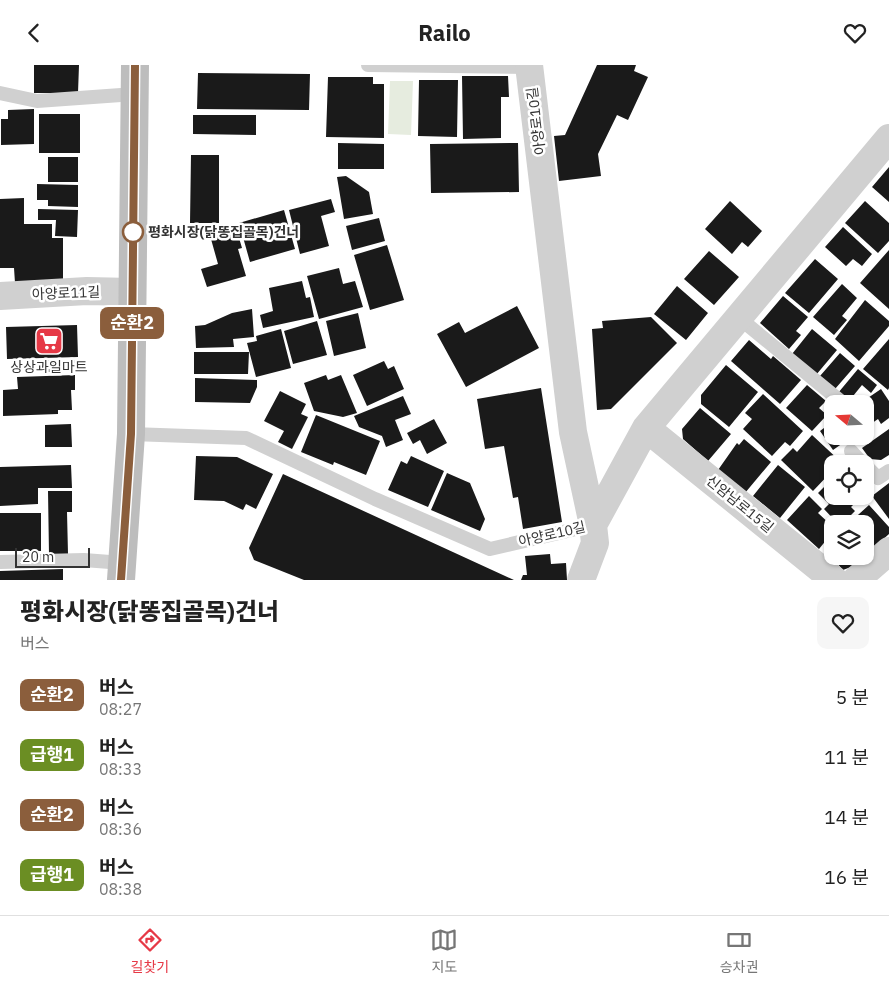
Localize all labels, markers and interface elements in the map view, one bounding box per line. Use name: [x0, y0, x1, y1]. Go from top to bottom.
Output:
text: Railo: [418, 18, 471, 47]
icon: back: [20, 19, 48, 47]
icon: heart: [841, 19, 869, 47]
street label: 아양로10길: [523, 86, 549, 156]
marker: 평화시장(닭똥집골목)건너: [122, 221, 144, 243]
place label: 평화시장(닭똥집골목)건너: [148, 223, 299, 241]
street label: 아양로11길: [32, 283, 100, 303]
line badge: 순환2: [103, 307, 161, 339]
text: 순환2: [110, 311, 154, 334]
supermarket icon: 상상과일마트: [34, 326, 64, 356]
place label: 상상과일마트: [10, 358, 88, 376]
north arrow: [824, 395, 874, 445]
map controls: [824, 395, 874, 565]
button: locate: [824, 455, 874, 505]
street label: 신암남로15길: [703, 471, 777, 537]
button: layers: [824, 515, 874, 565]
street label: 아양로10길: [517, 518, 587, 550]
scale bar: [15, 545, 90, 568]
text: 20 m: [22, 548, 54, 566]
text: 평화시장(닭똥집골목)건너: [20, 595, 279, 627]
button: heart: [817, 597, 869, 649]
text: 버스: [20, 633, 49, 653]
text: 버스: [99, 675, 134, 699]
text: 순환2: [30, 683, 74, 706]
text: 5 분: [836, 685, 869, 709]
text: 08:27: [99, 699, 142, 719]
text: 버스: [99, 735, 134, 759]
text: 급행1: [30, 743, 74, 766]
text: 11 분: [824, 745, 869, 769]
text: 08:33: [99, 759, 142, 779]
text: 버스: [99, 795, 134, 819]
text: 순환2: [30, 803, 74, 826]
text: 14 분: [824, 805, 869, 829]
text: 08:36: [99, 819, 142, 839]
text: 버스: [99, 855, 134, 879]
text: 급행1: [30, 863, 74, 886]
text: 16 분: [824, 865, 869, 889]
text: 08:38: [99, 879, 142, 899]
tab: 길찾기: [131, 926, 169, 976]
tab: 지도: [430, 926, 458, 976]
tab: 승차권: [720, 926, 758, 976]

